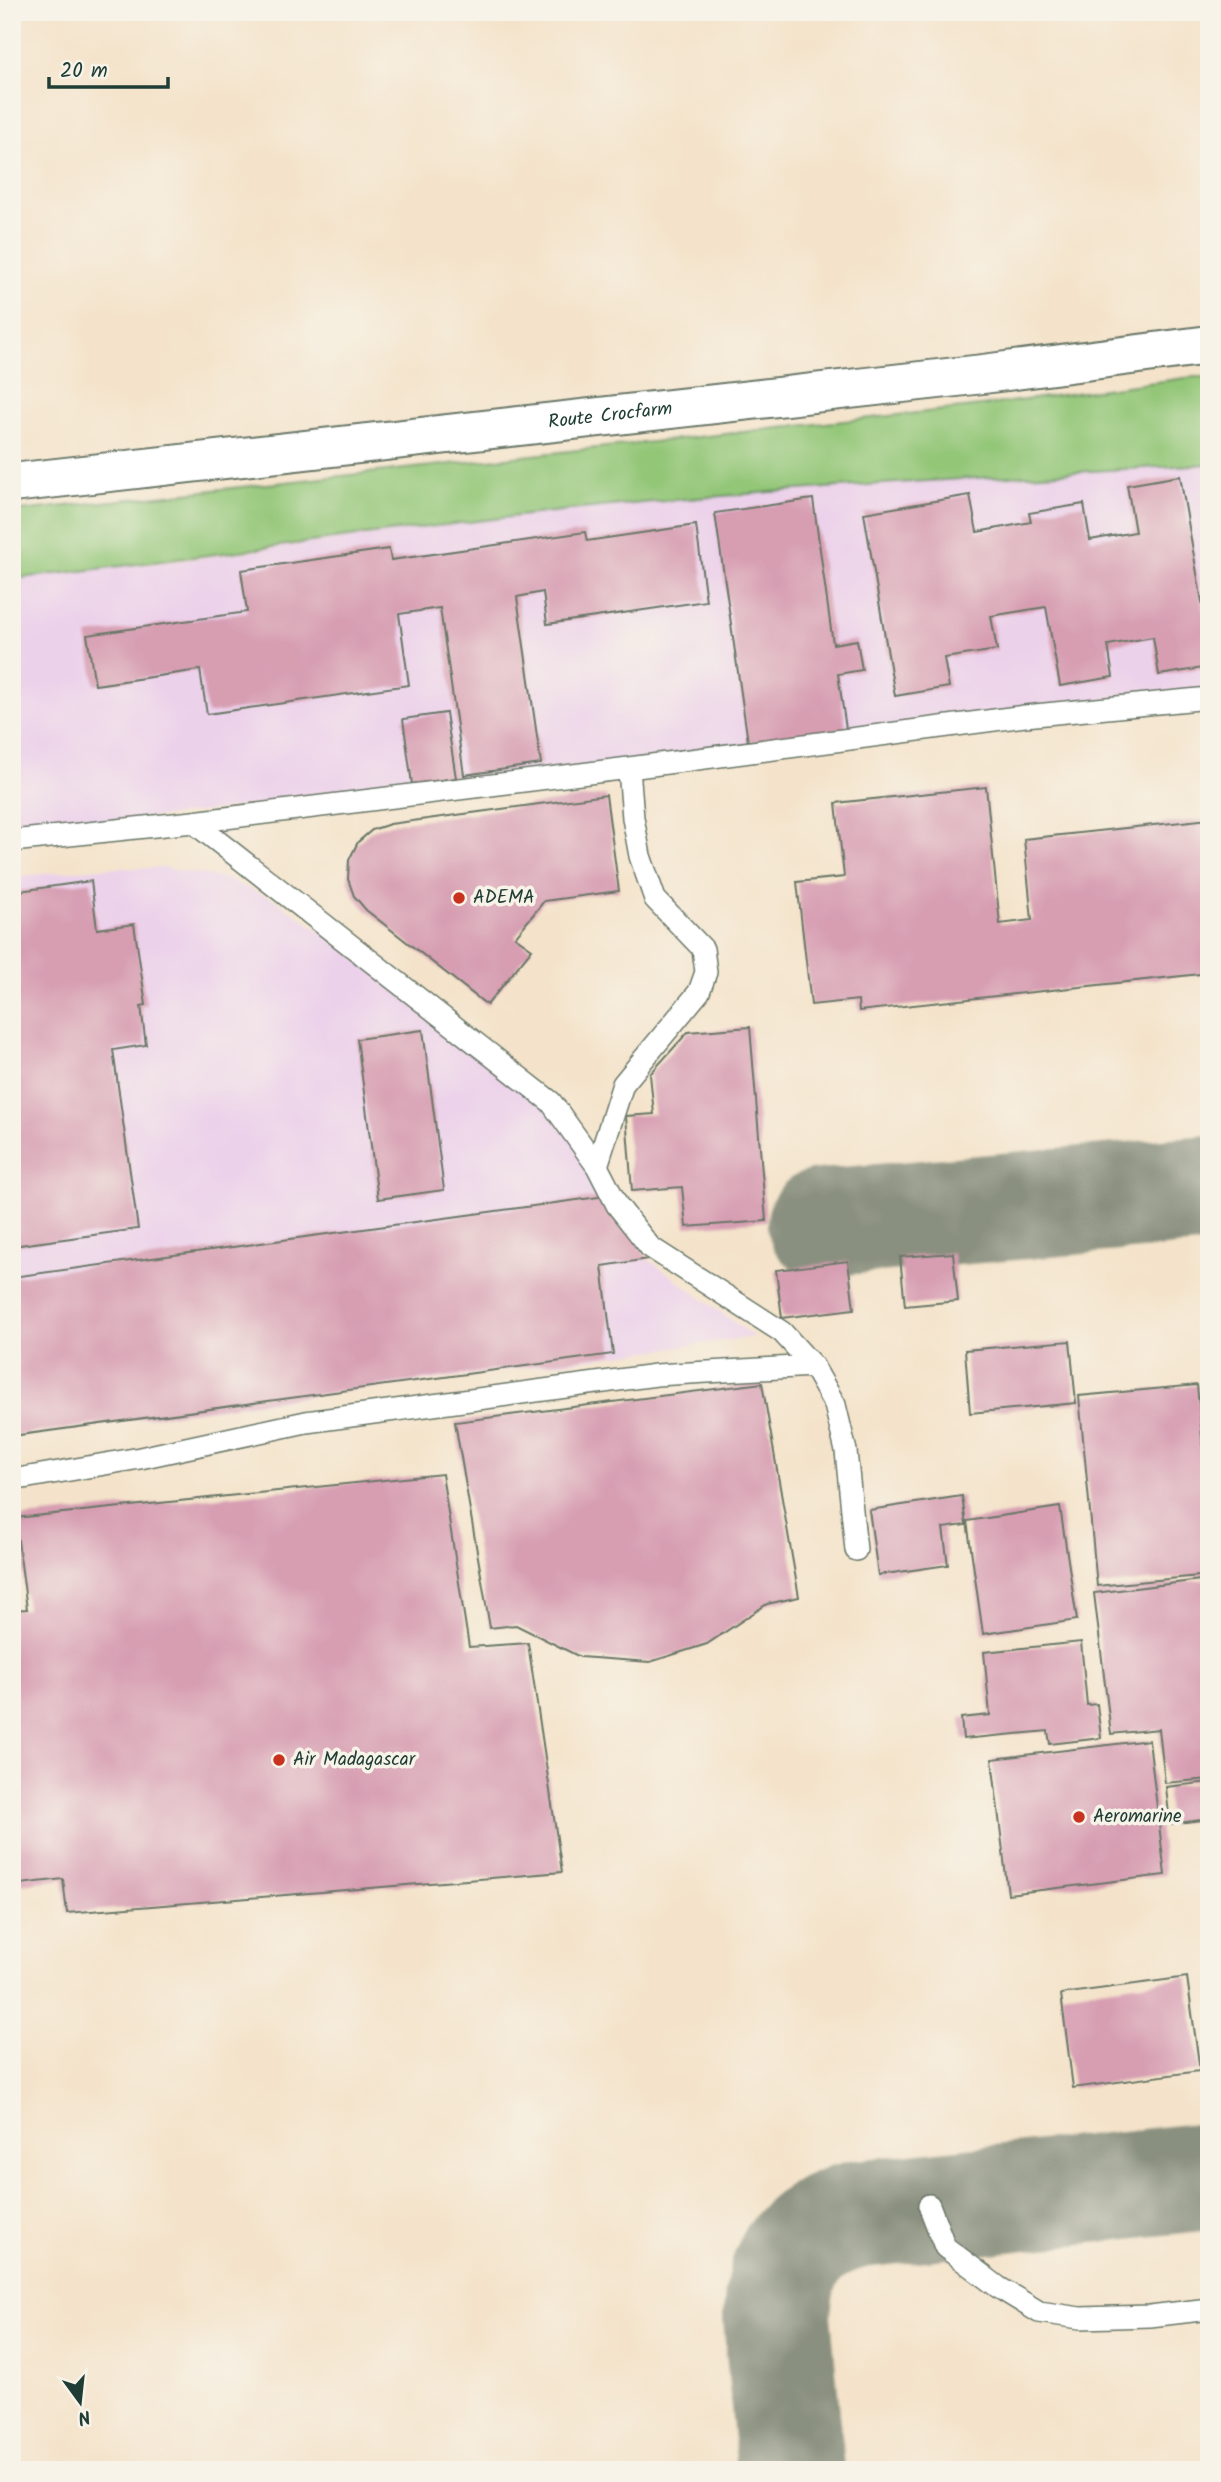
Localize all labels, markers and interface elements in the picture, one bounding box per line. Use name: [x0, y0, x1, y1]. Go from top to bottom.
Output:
scale bar: [49, 46, 168, 90]
text: 20 m: [60, 55, 108, 88]
street label: Route Crocfarm: [547, 394, 674, 438]
place label: ADEMA: [473, 883, 534, 913]
marker: ADEMA: [451, 890, 467, 906]
place label: Air Madagascar: [293, 1745, 417, 1775]
marker: Air Madagascar: [271, 1752, 287, 1768]
place label: Aeromarine: [1093, 1802, 1182, 1832]
marker: Aeromarine: [1071, 1809, 1087, 1825]
north arrow: [46, 2366, 116, 2436]
text: N: [74, 2400, 94, 2433]

